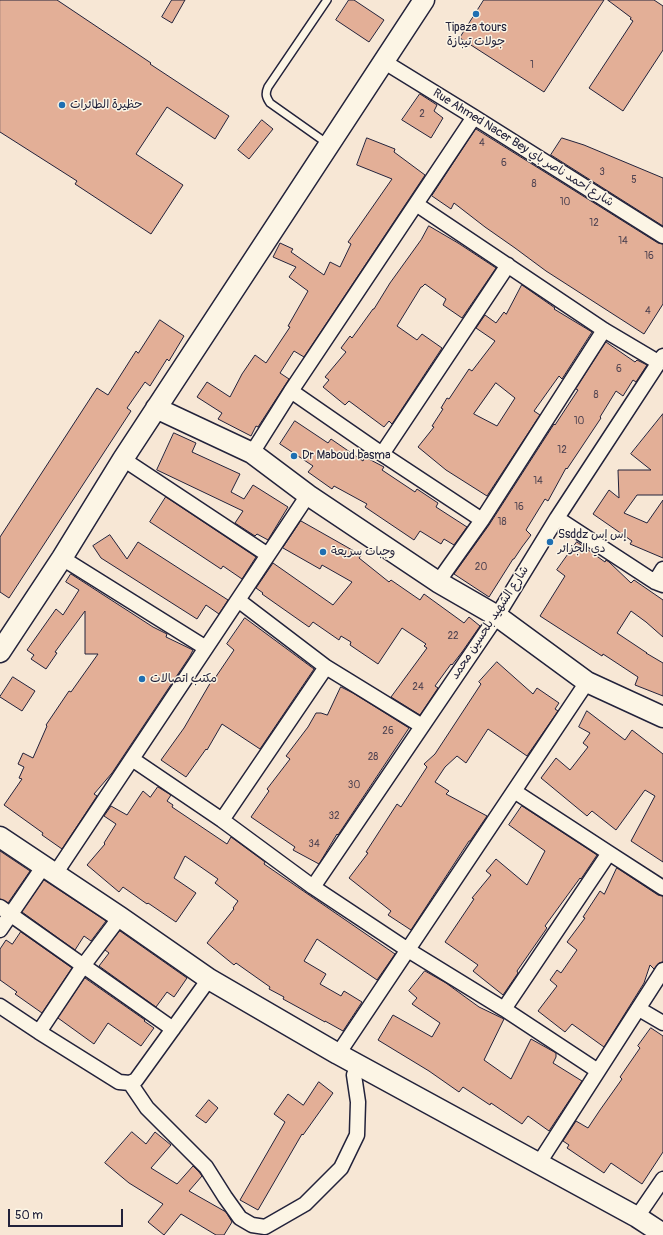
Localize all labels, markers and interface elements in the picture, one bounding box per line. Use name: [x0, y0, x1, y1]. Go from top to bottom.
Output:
marker: Tipaza tours جولات تيبازة: [471, 9, 481, 19]
place label: Tipaza tours جولات تيبازة: [445, 21, 507, 49]
house number: 1: [530, 59, 534, 71]
street label: Rue Ahmed Nacer Bey شارع أحمد ناصر باي: [430, 86, 616, 210]
place label: حظيرة الطائرات: [70, 98, 142, 112]
marker: حظيرة الطائرات: [57, 100, 67, 110]
house number: 2: [419, 108, 425, 120]
house number: 4: [479, 137, 485, 149]
house number: 6: [501, 157, 507, 169]
house number: 3: [599, 166, 605, 178]
house number: 5: [631, 174, 637, 186]
house number: 8: [531, 178, 537, 190]
house number: 10: [560, 196, 570, 208]
house number: 12: [589, 217, 599, 229]
house number: 14: [618, 235, 628, 247]
house number: 16: [644, 250, 654, 262]
house number: 4: [645, 305, 651, 317]
house number: 6: [616, 363, 622, 375]
house number: 8: [593, 389, 599, 401]
house number: 10: [574, 415, 584, 427]
house number: 12: [557, 444, 567, 456]
place label: Dr Maboud basma: [302, 449, 391, 463]
marker: Dr Maboud basma: [289, 451, 299, 461]
house number: 14: [533, 475, 543, 487]
house number: 16: [514, 501, 524, 513]
house number: 18: [498, 516, 506, 528]
place label: Ssddz إس إس دي الجزائر: [558, 528, 627, 556]
marker: Ssddz إس إس دي الجزائر: [545, 537, 555, 547]
place label: وجبات سريعة: [331, 545, 395, 559]
marker: وجبات سريعة: [318, 547, 328, 557]
house number: 20: [475, 561, 487, 573]
street label: شارع الشهيد بلحسين محمد: [448, 563, 532, 683]
house number: 22: [447, 630, 459, 642]
place label: مكتب اتصالات: [150, 672, 217, 686]
marker: مكتب اتصالات: [137, 674, 147, 684]
house number: 24: [412, 681, 424, 693]
house number: 26: [382, 725, 394, 737]
house number: 28: [368, 751, 378, 763]
house number: 30: [348, 779, 360, 791]
house number: 32: [328, 810, 340, 822]
house number: 34: [308, 838, 320, 850]
scale bar: [10, 1201, 125, 1227]
text: 50 m: [15, 1208, 43, 1223]

